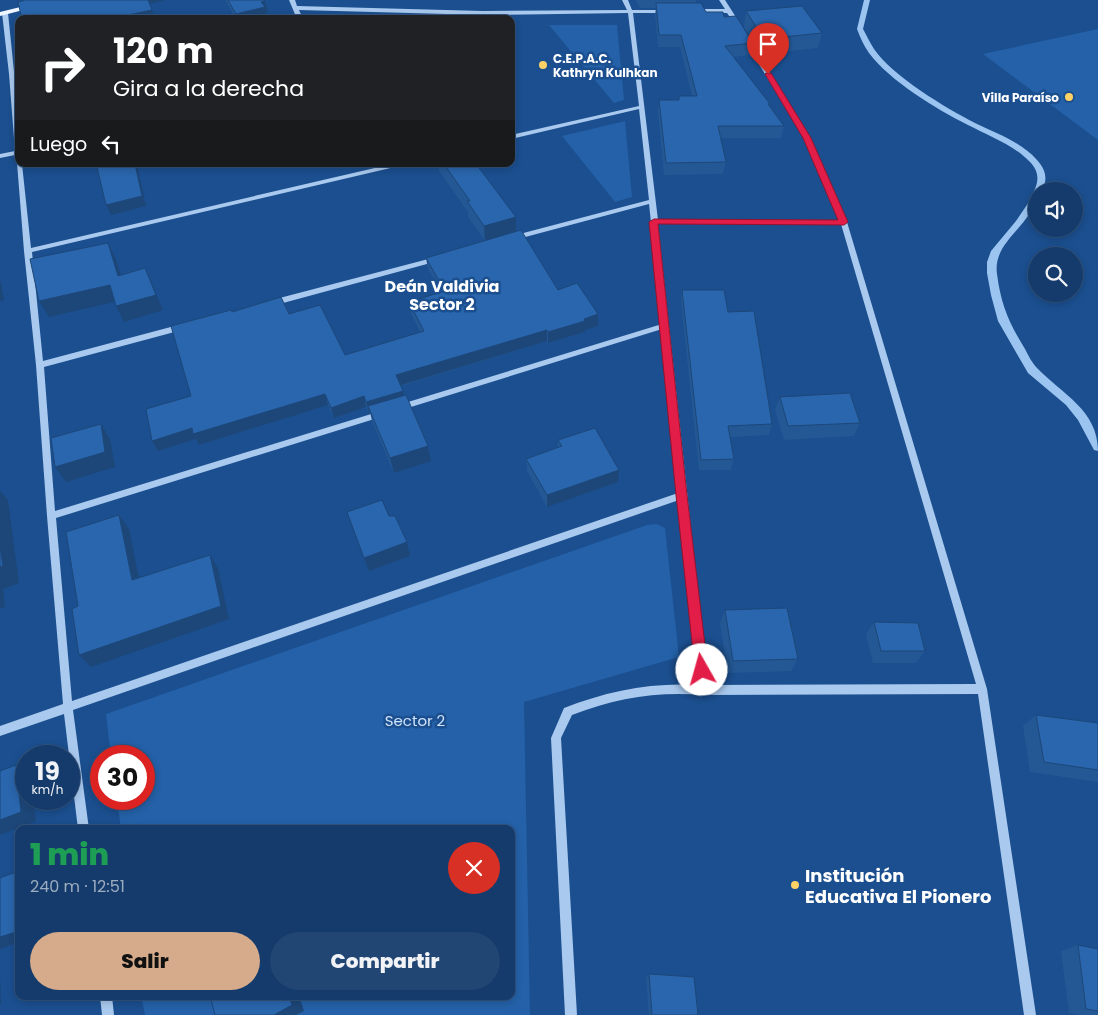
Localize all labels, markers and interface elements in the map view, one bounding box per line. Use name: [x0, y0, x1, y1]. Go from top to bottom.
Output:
pin: [747, 23, 789, 74]
text: 120 m: [113, 26, 213, 75]
icon: arrive: [754, 30, 782, 58]
icon: right: [30, 35, 95, 100]
place label: C.E.P.A.C. Kathryn Kulhkan: [553, 50, 658, 81]
marker: C.E.P.A.C. Kathryn Kulhkan: [537, 59, 549, 71]
text: Gira a la derecha: [113, 73, 304, 104]
place label: Villa Paraíso: [982, 89, 1059, 106]
marker: Villa Paraíso: [1063, 91, 1075, 103]
icon: left: [97, 130, 125, 158]
text: Luego: [30, 131, 87, 158]
map controls: [1028, 182, 1083, 302]
button: sound: [1028, 182, 1083, 237]
button: search: [1028, 247, 1083, 302]
district label: Deán Valdivia Sector 2: [385, 275, 499, 316]
position arrow: [675, 643, 727, 695]
park label: Sector 2: [385, 710, 445, 731]
speed limit sign: 30: [90, 745, 155, 810]
text: 19: [35, 754, 60, 789]
text: km/h: [32, 781, 63, 798]
text: 1 min: [30, 833, 109, 876]
button: close: [448, 842, 500, 894]
place label: Institución Educativa El Pionero: [805, 863, 991, 909]
text: 240 m · 12:51: [30, 875, 125, 898]
marker: Institución Educativa El Pionero: [789, 879, 801, 891]
button: Salir: [30, 932, 260, 990]
button: Compartir: [270, 932, 500, 990]

